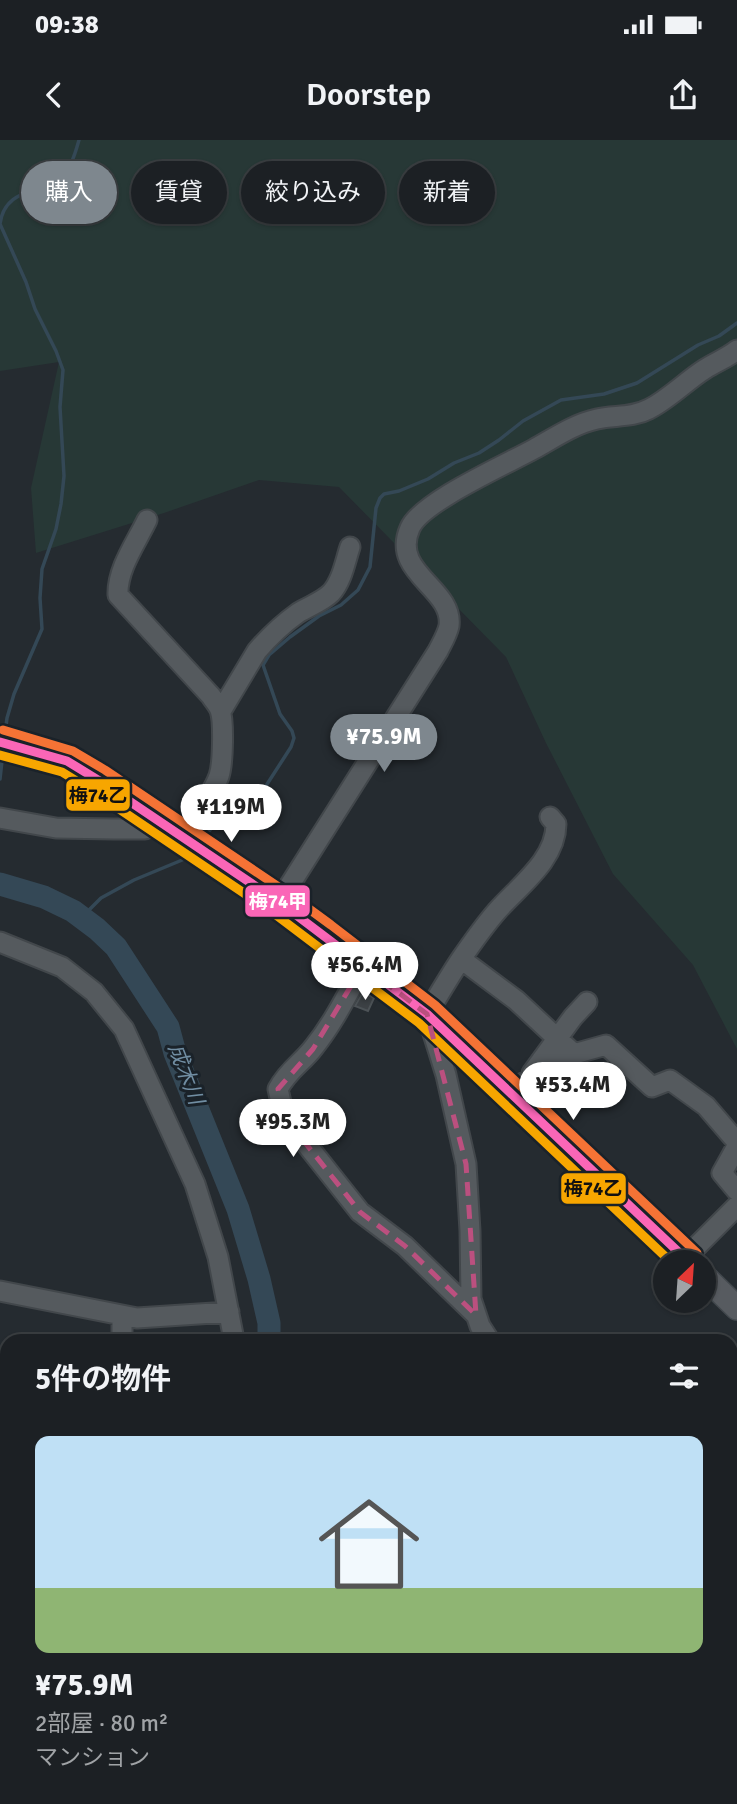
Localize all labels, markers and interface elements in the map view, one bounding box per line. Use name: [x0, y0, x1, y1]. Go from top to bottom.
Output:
text: 09:38: [35, 9, 99, 41]
text: Doorstep: [306, 75, 431, 114]
icon: back: [35, 76, 73, 114]
icon: share: [664, 76, 702, 114]
chip: 購入: [21, 161, 117, 224]
chip: 賃貸: [131, 161, 227, 224]
chip: 絞り込み: [241, 161, 385, 224]
chip: 新着: [399, 161, 495, 224]
pin: ¥75.9M: [327, 714, 441, 774]
text: ¥75.9M: [346, 722, 422, 751]
line badge: 梅74乙: [65, 778, 131, 812]
text: 梅74乙: [69, 784, 127, 808]
pin: ¥119M: [182, 784, 280, 844]
text: ¥119M: [197, 792, 265, 821]
line badge: 梅74甲: [244, 884, 311, 918]
text: 梅74甲: [249, 890, 307, 914]
pin: ¥56.4M: [308, 942, 422, 1002]
text: ¥56.4M: [327, 950, 403, 979]
water label: 成木川: [163, 1040, 210, 1110]
pin: ¥53.4M: [516, 1062, 630, 1122]
text: ¥53.4M: [535, 1070, 611, 1099]
pin: ¥95.3M: [236, 1100, 350, 1159]
text: ¥95.3M: [255, 1107, 331, 1136]
line badge: 梅74乙: [560, 1172, 627, 1205]
text: 梅74乙: [564, 1177, 622, 1201]
north arrow: [653, 1250, 716, 1312]
map controls: [653, 1250, 716, 1313]
icon: filters: [665, 1357, 703, 1395]
text: 5件の物件: [35, 1361, 171, 1398]
icon: home: [306, 1481, 432, 1607]
text: ¥75.9M: [35, 1667, 133, 1704]
text: 2部屋 · 80 m²: [35, 1709, 168, 1738]
text: マンション: [35, 1743, 150, 1772]

